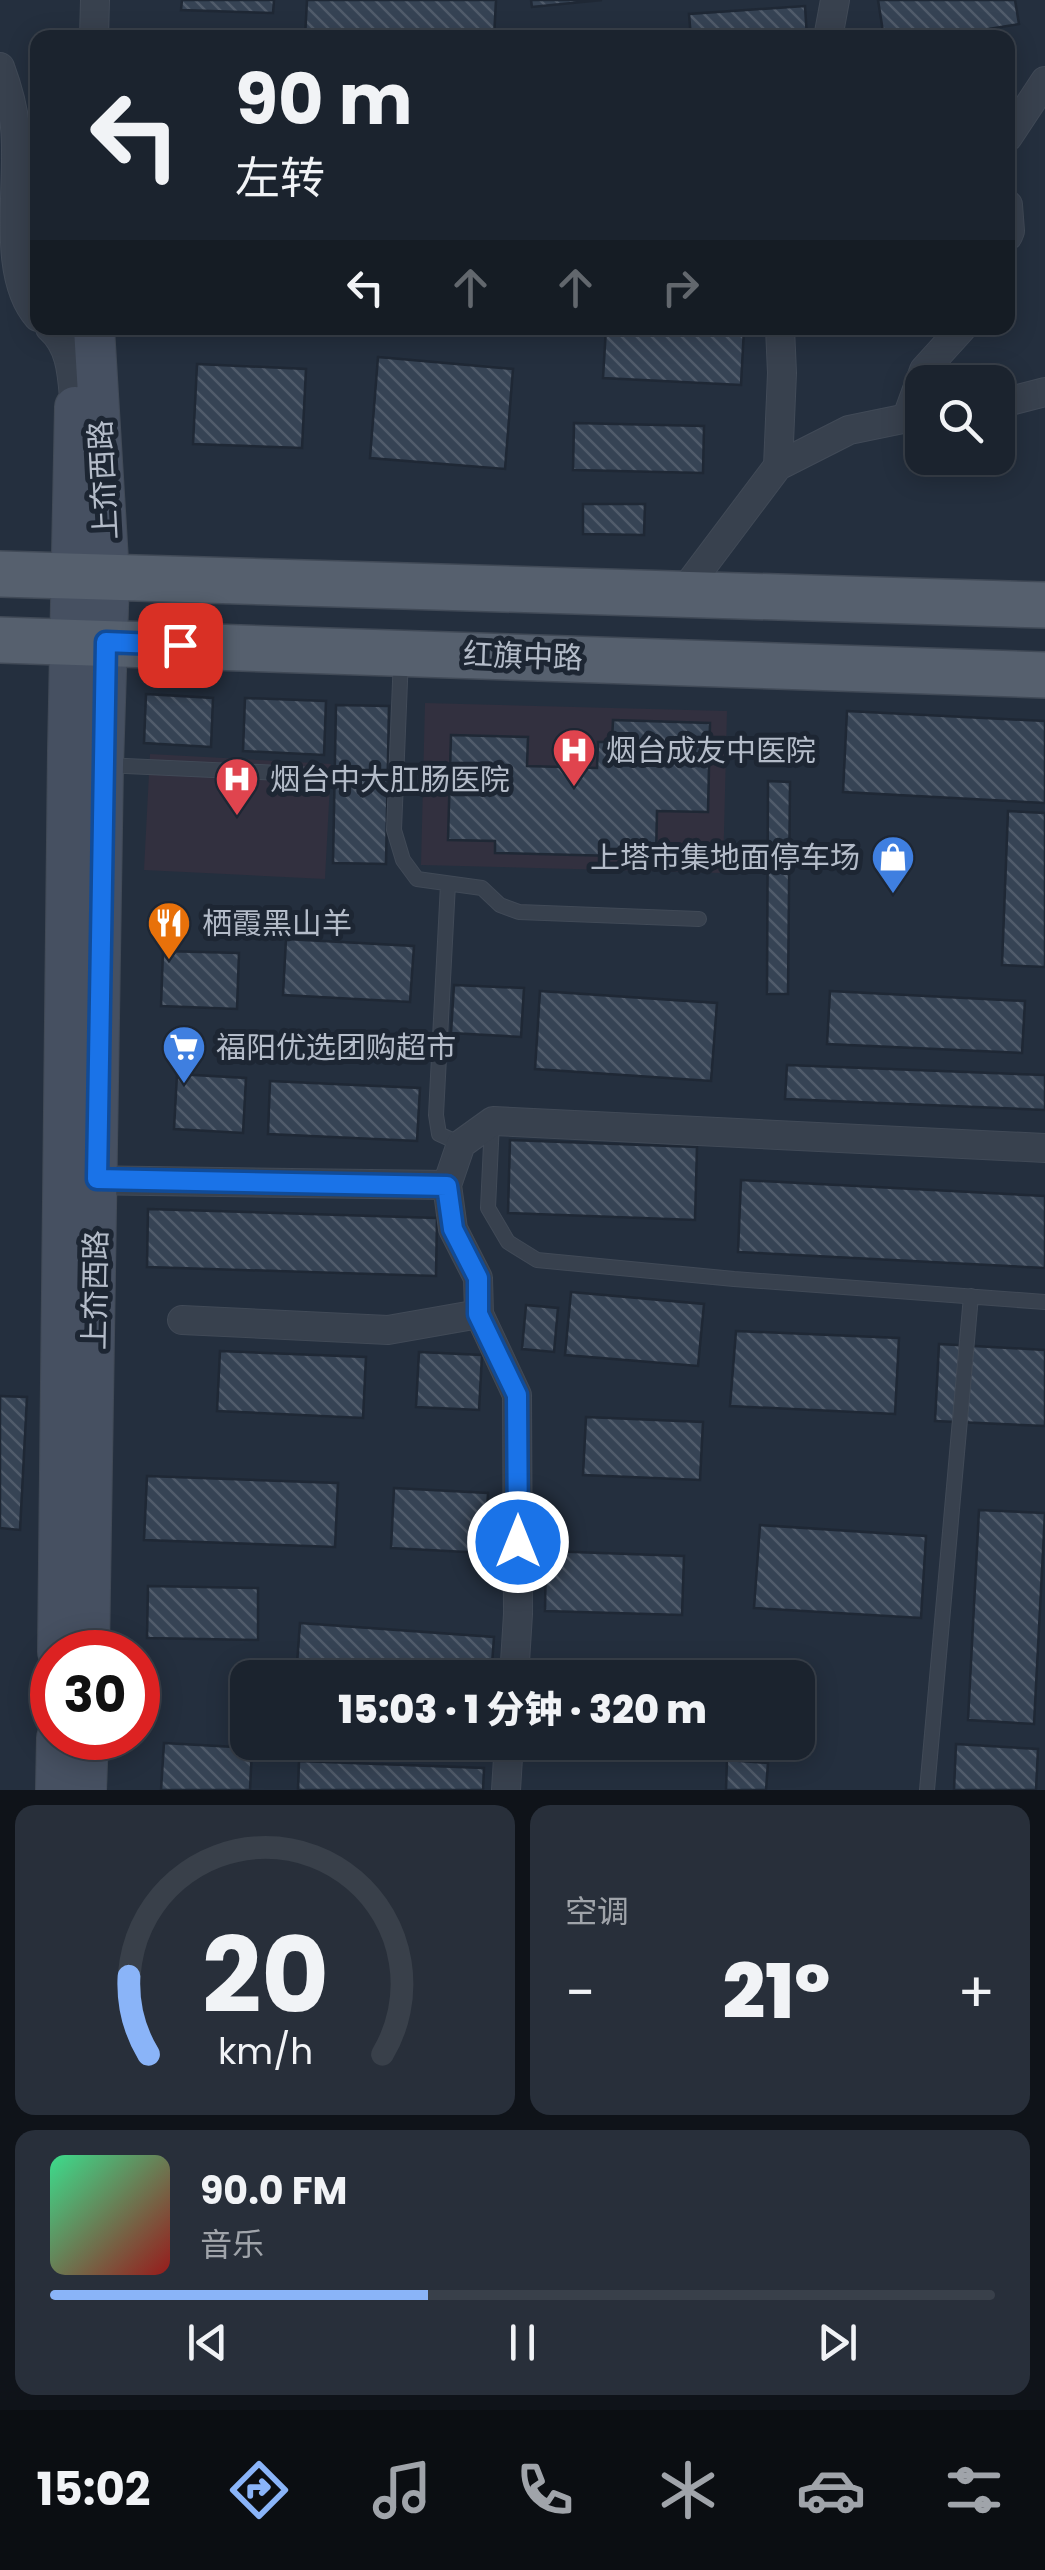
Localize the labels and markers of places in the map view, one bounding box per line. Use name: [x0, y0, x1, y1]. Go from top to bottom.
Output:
pin: [138, 603, 223, 688]
hospital icon: 烟台成友中医院: [551, 727, 597, 788]
place label: 烟台成友中医院: [606, 729, 816, 772]
hospital icon: 烟台中大肛肠医院: [214, 756, 260, 817]
place label: 烟台中大肛肠医院: [270, 758, 510, 801]
shop icon: 上塔市集地面停车场: [870, 834, 916, 895]
place label: 上塔市集地面停车场: [590, 836, 860, 879]
restaurant icon: 栖霞黑山羊: [146, 900, 192, 961]
place label: 栖霞黑山羊: [202, 902, 352, 945]
supermarket icon: 福阳优选团购超市: [161, 1024, 207, 1085]
place label: 福阳优选团购超市: [216, 1026, 456, 1069]

